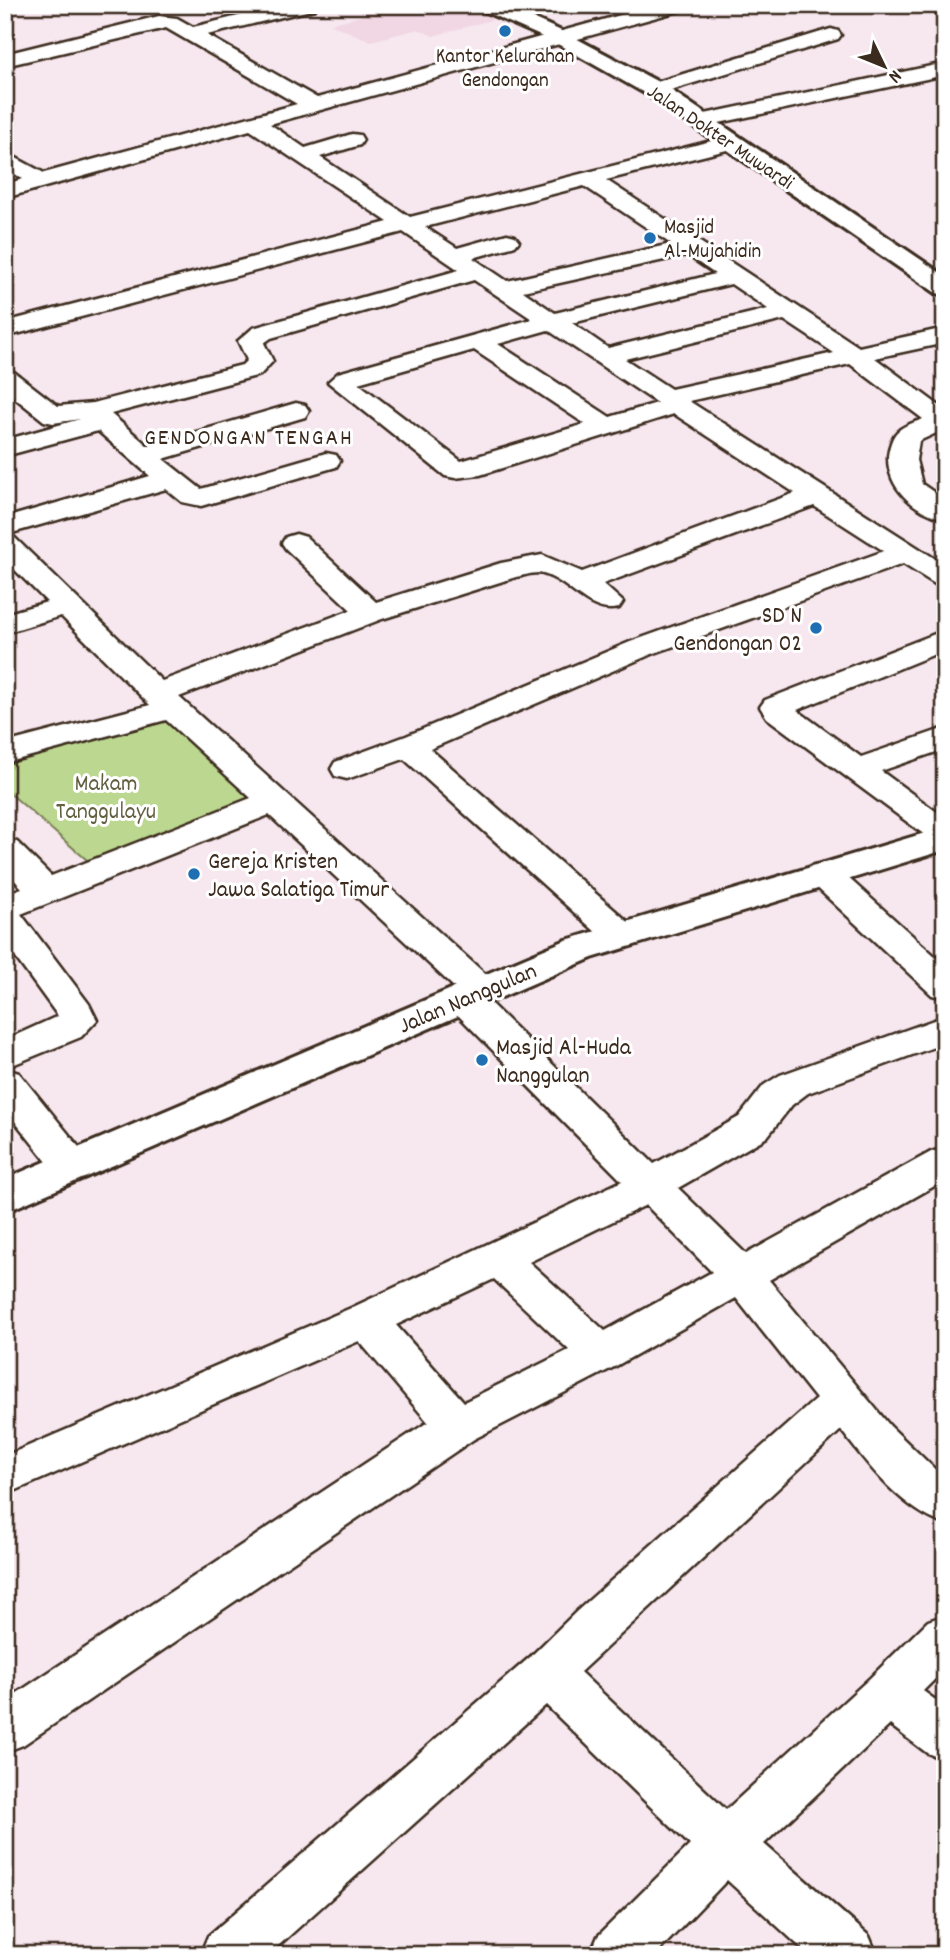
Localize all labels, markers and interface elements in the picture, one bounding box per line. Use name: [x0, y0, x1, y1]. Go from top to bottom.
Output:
marker: Kantor Kelurahan Gendongan: [497, 23, 513, 39]
north arrow: [848, 32, 918, 102]
place label: Kantor Kelurahan Gendongan: [436, 43, 574, 97]
text: N: [881, 63, 907, 88]
street label: Jalan Dokter Muwardi: [640, 78, 799, 199]
place label: Masjid Al-Mujahidin: [664, 214, 761, 268]
marker: Masjid Al-Mujahidin: [642, 230, 658, 246]
district label: GENDONGAN TENGAH: [144, 423, 354, 456]
place label: SD N Gendongan 02: [673, 600, 802, 662]
marker: SD N Gendongan 02: [808, 620, 824, 636]
park label: Makam Tanggulayu: [56, 768, 156, 830]
place label: Gereja Kristen Jawa Salatiga Timur: [208, 846, 389, 908]
marker: Gereja Kristen Jawa Salatiga Timur: [186, 866, 202, 882]
street label: Jalan Nanggulan: [394, 955, 543, 1044]
place label: Masjid Al-Huda Nanggulan: [496, 1032, 632, 1094]
marker: Masjid Al-Huda Nanggulan: [474, 1052, 490, 1068]

